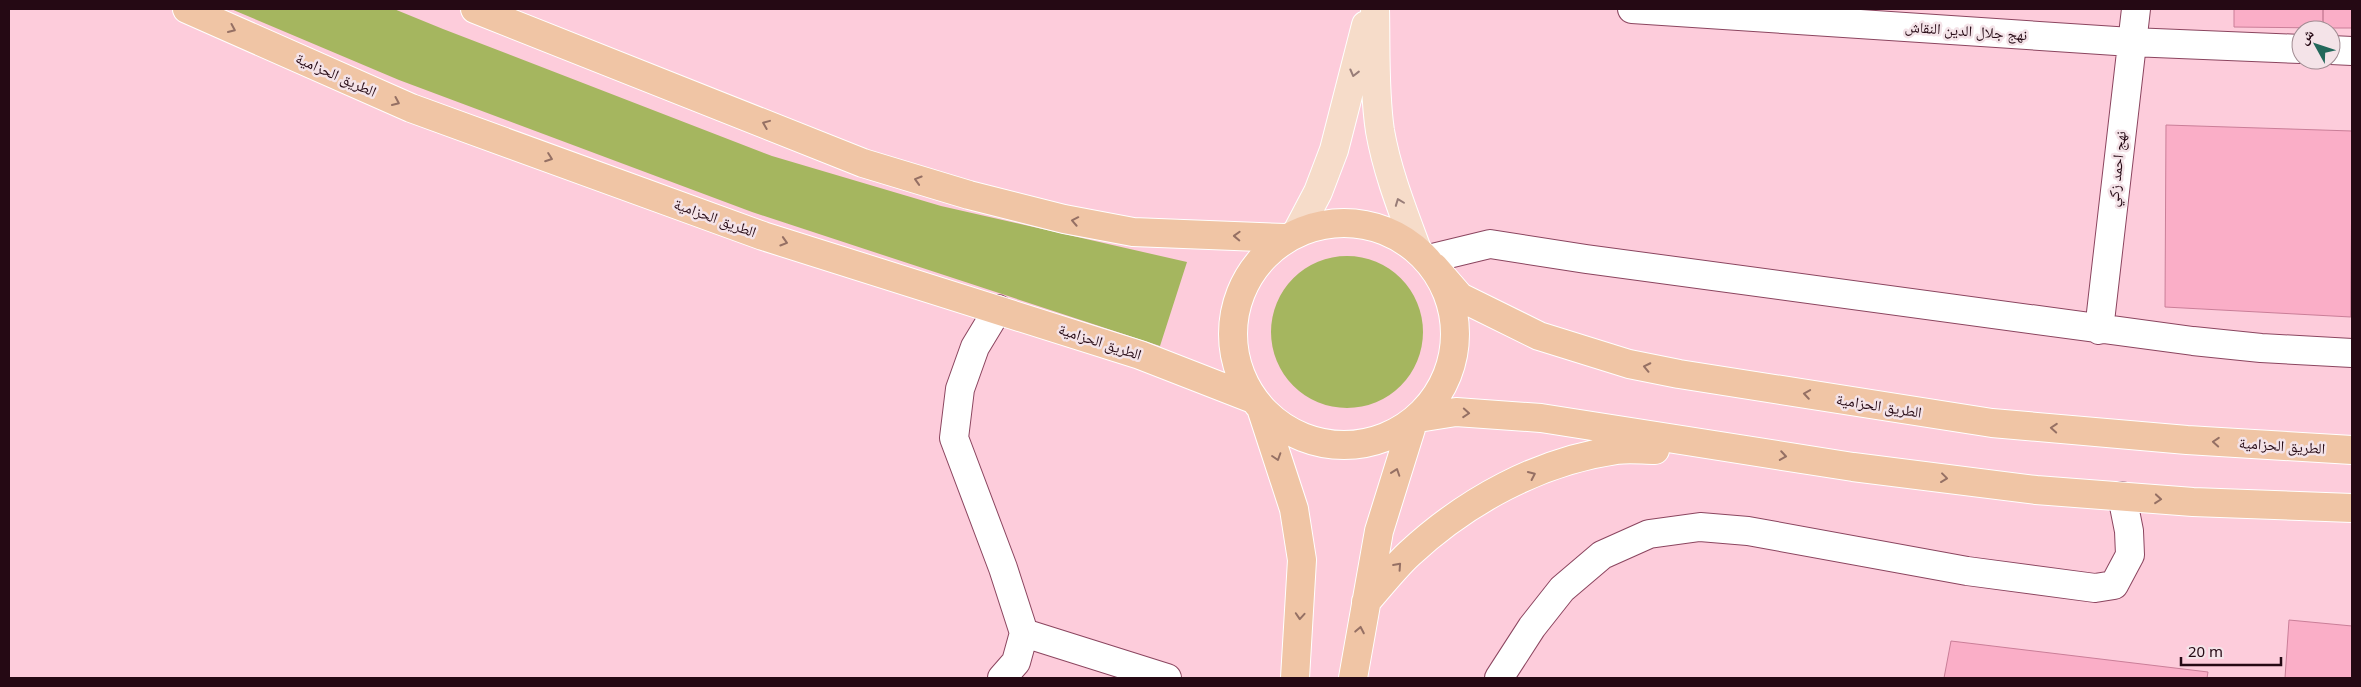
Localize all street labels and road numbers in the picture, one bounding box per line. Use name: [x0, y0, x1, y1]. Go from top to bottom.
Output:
street label: نهج جلال الدين النقاش: [1904, 16, 2028, 45]
street label: الطريق الحزامية: [293, 47, 380, 102]
street label: نهج احمد زكي: [2102, 130, 2133, 208]
street label: الطريق الحزامية: [671, 193, 759, 242]
street label: الطريق الحزامية: [1056, 318, 1144, 365]
street label: الطريق الحزامية: [1835, 388, 1923, 423]
street label: الطريق الحزامية: [2238, 432, 2326, 459]

